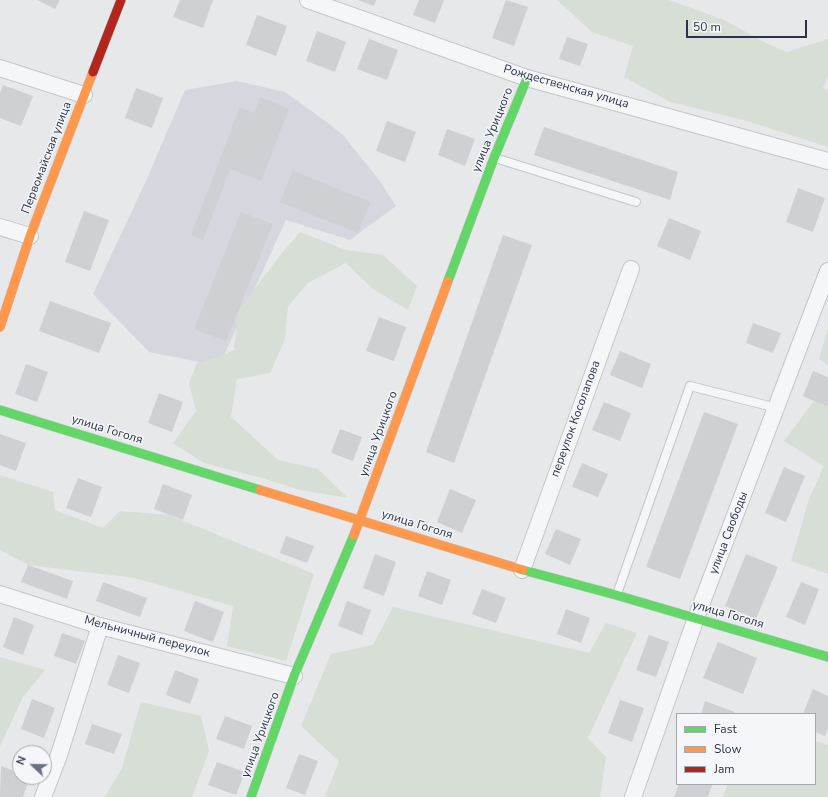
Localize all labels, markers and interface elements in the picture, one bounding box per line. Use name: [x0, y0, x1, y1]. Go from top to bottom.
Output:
scale bar: [688, 12, 809, 38]
text: 50 m: [693, 19, 721, 35]
street label: Рождественская улица: [502, 62, 630, 112]
street label: улица Урицкого: [469, 86, 517, 174]
street label: Первомайская улица: [19, 100, 75, 216]
street label: переулок Косолапова: [548, 359, 604, 479]
street label: улица Урицкого: [357, 389, 401, 479]
street label: улица Гоголя: [70, 412, 144, 448]
street label: улица Свободы: [707, 490, 751, 576]
street label: улица Гоголя: [380, 507, 454, 543]
street label: улица Гоголя: [691, 598, 765, 632]
street label: Мельничный переулок: [83, 613, 211, 661]
street label: улица Урицкого: [239, 690, 283, 780]
legend: [676, 713, 816, 785]
text: Fast: [714, 721, 737, 737]
text: Slow: [714, 741, 742, 757]
north arrow: [12, 745, 52, 785]
text: N: [13, 754, 30, 767]
text: Jam: [714, 761, 735, 777]

